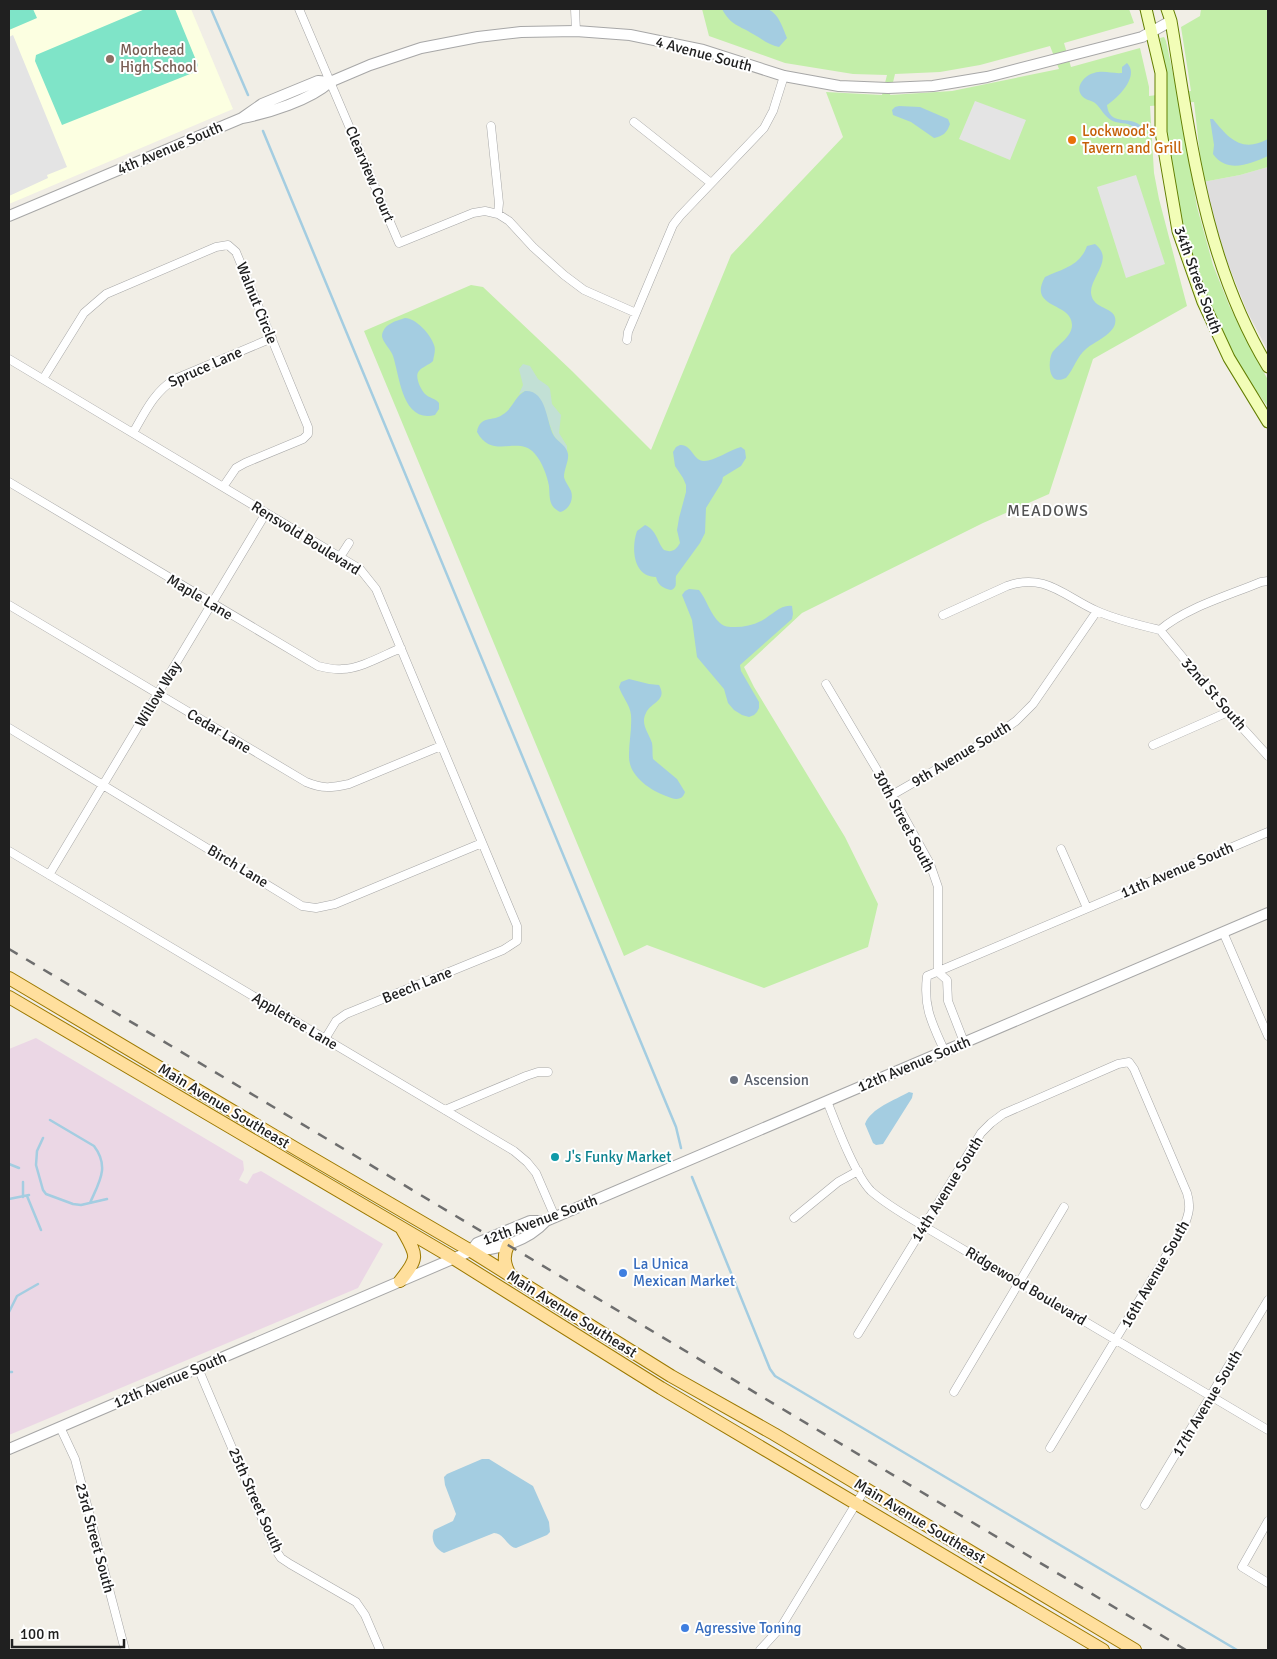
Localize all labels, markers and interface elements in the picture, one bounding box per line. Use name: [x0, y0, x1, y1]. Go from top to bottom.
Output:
street label: 4 Avenue South: [654, 32, 754, 76]
place label: Moorhead High School: [120, 41, 197, 76]
marker: Moorhead High School: [104, 53, 116, 65]
street label: 4th Avenue South: [115, 118, 225, 178]
place label: Lockwood's Tavern and Grill: [1082, 122, 1182, 157]
street label: Clearview Court: [342, 123, 398, 225]
marker: Lockwood's Tavern and Grill: [1066, 134, 1078, 146]
street label: 34th Street South: [1170, 224, 1226, 336]
street label: Walnut Circle: [232, 260, 282, 346]
street label: Spruce Lane: [165, 343, 245, 391]
street label: Rensvold Boulevard: [248, 497, 364, 579]
district label: MEADOWS: [1007, 501, 1089, 521]
street label: Maple Lane: [164, 570, 236, 624]
street label: 32nd St South: [1178, 654, 1250, 734]
street label: Willow Way: [131, 658, 185, 730]
street label: Cedar Lane: [184, 705, 254, 757]
street label: 9th Avenue South: [908, 717, 1014, 791]
street label: 30th Street South: [870, 767, 938, 875]
street label: 11th Avenue South: [1118, 838, 1236, 902]
street label: Birch Lane: [204, 841, 272, 891]
street label: Beech Lane: [380, 963, 454, 1007]
street label: Appletree Lane: [249, 988, 341, 1054]
street label: 12th Avenue South: [855, 1032, 973, 1096]
street label: Main Avenue Southeast: [155, 1060, 293, 1152]
place label: Ascension: [744, 1071, 809, 1089]
marker: Ascension: [728, 1074, 740, 1086]
street label: 14th Avenue South: [907, 1133, 987, 1245]
place label: J's Funky Market: [565, 1148, 672, 1166]
marker: J's Funky Market: [549, 1151, 561, 1163]
street label: 12th Avenue South: [480, 1191, 600, 1249]
street label: 16th Avenue South: [1117, 1217, 1193, 1331]
street label: Ridgewood Boulevard: [962, 1243, 1090, 1329]
place label: La Unica Mexican Market: [633, 1255, 735, 1290]
street label: Main Avenue Southeast: [504, 1267, 640, 1361]
marker: La Unica Mexican Market: [617, 1267, 629, 1279]
street label: 17th Avenue South: [1168, 1347, 1246, 1459]
street label: 12th Avenue South: [111, 1348, 229, 1412]
street label: 25th Street South: [225, 1445, 287, 1555]
street label: Main Avenue Southeast: [851, 1475, 989, 1567]
street label: 23rd Street South: [72, 1481, 118, 1595]
scale bar: [12, 1616, 125, 1648]
place label: Agressive Toning: [695, 1619, 802, 1637]
marker: Agressive Toning: [679, 1622, 691, 1634]
text: 100 m: [20, 1625, 60, 1643]

